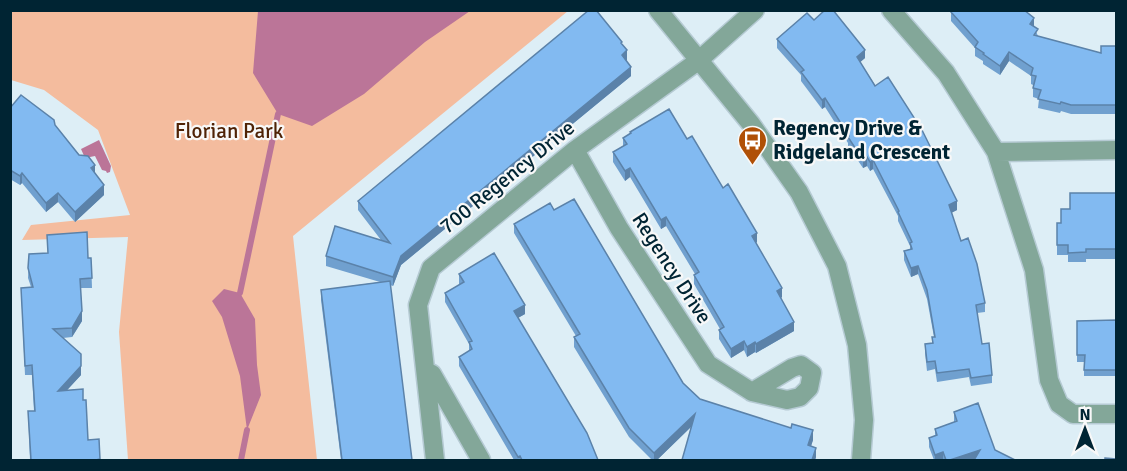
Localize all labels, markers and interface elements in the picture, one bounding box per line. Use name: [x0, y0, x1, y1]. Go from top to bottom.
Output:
street label: 700 Regency Drive: [434, 115, 580, 239]
place label: Regency Drive & Ridgeland Crescent: [773, 115, 950, 165]
park label: Florian Park: [175, 118, 284, 144]
bus stop icon: Regency Drive & Ridgeland Crescent: [736, 124, 768, 166]
street label: Regency Drive: [626, 208, 718, 328]
north arrow: [1055, 399, 1115, 459]
text: N: [1079, 405, 1091, 425]

